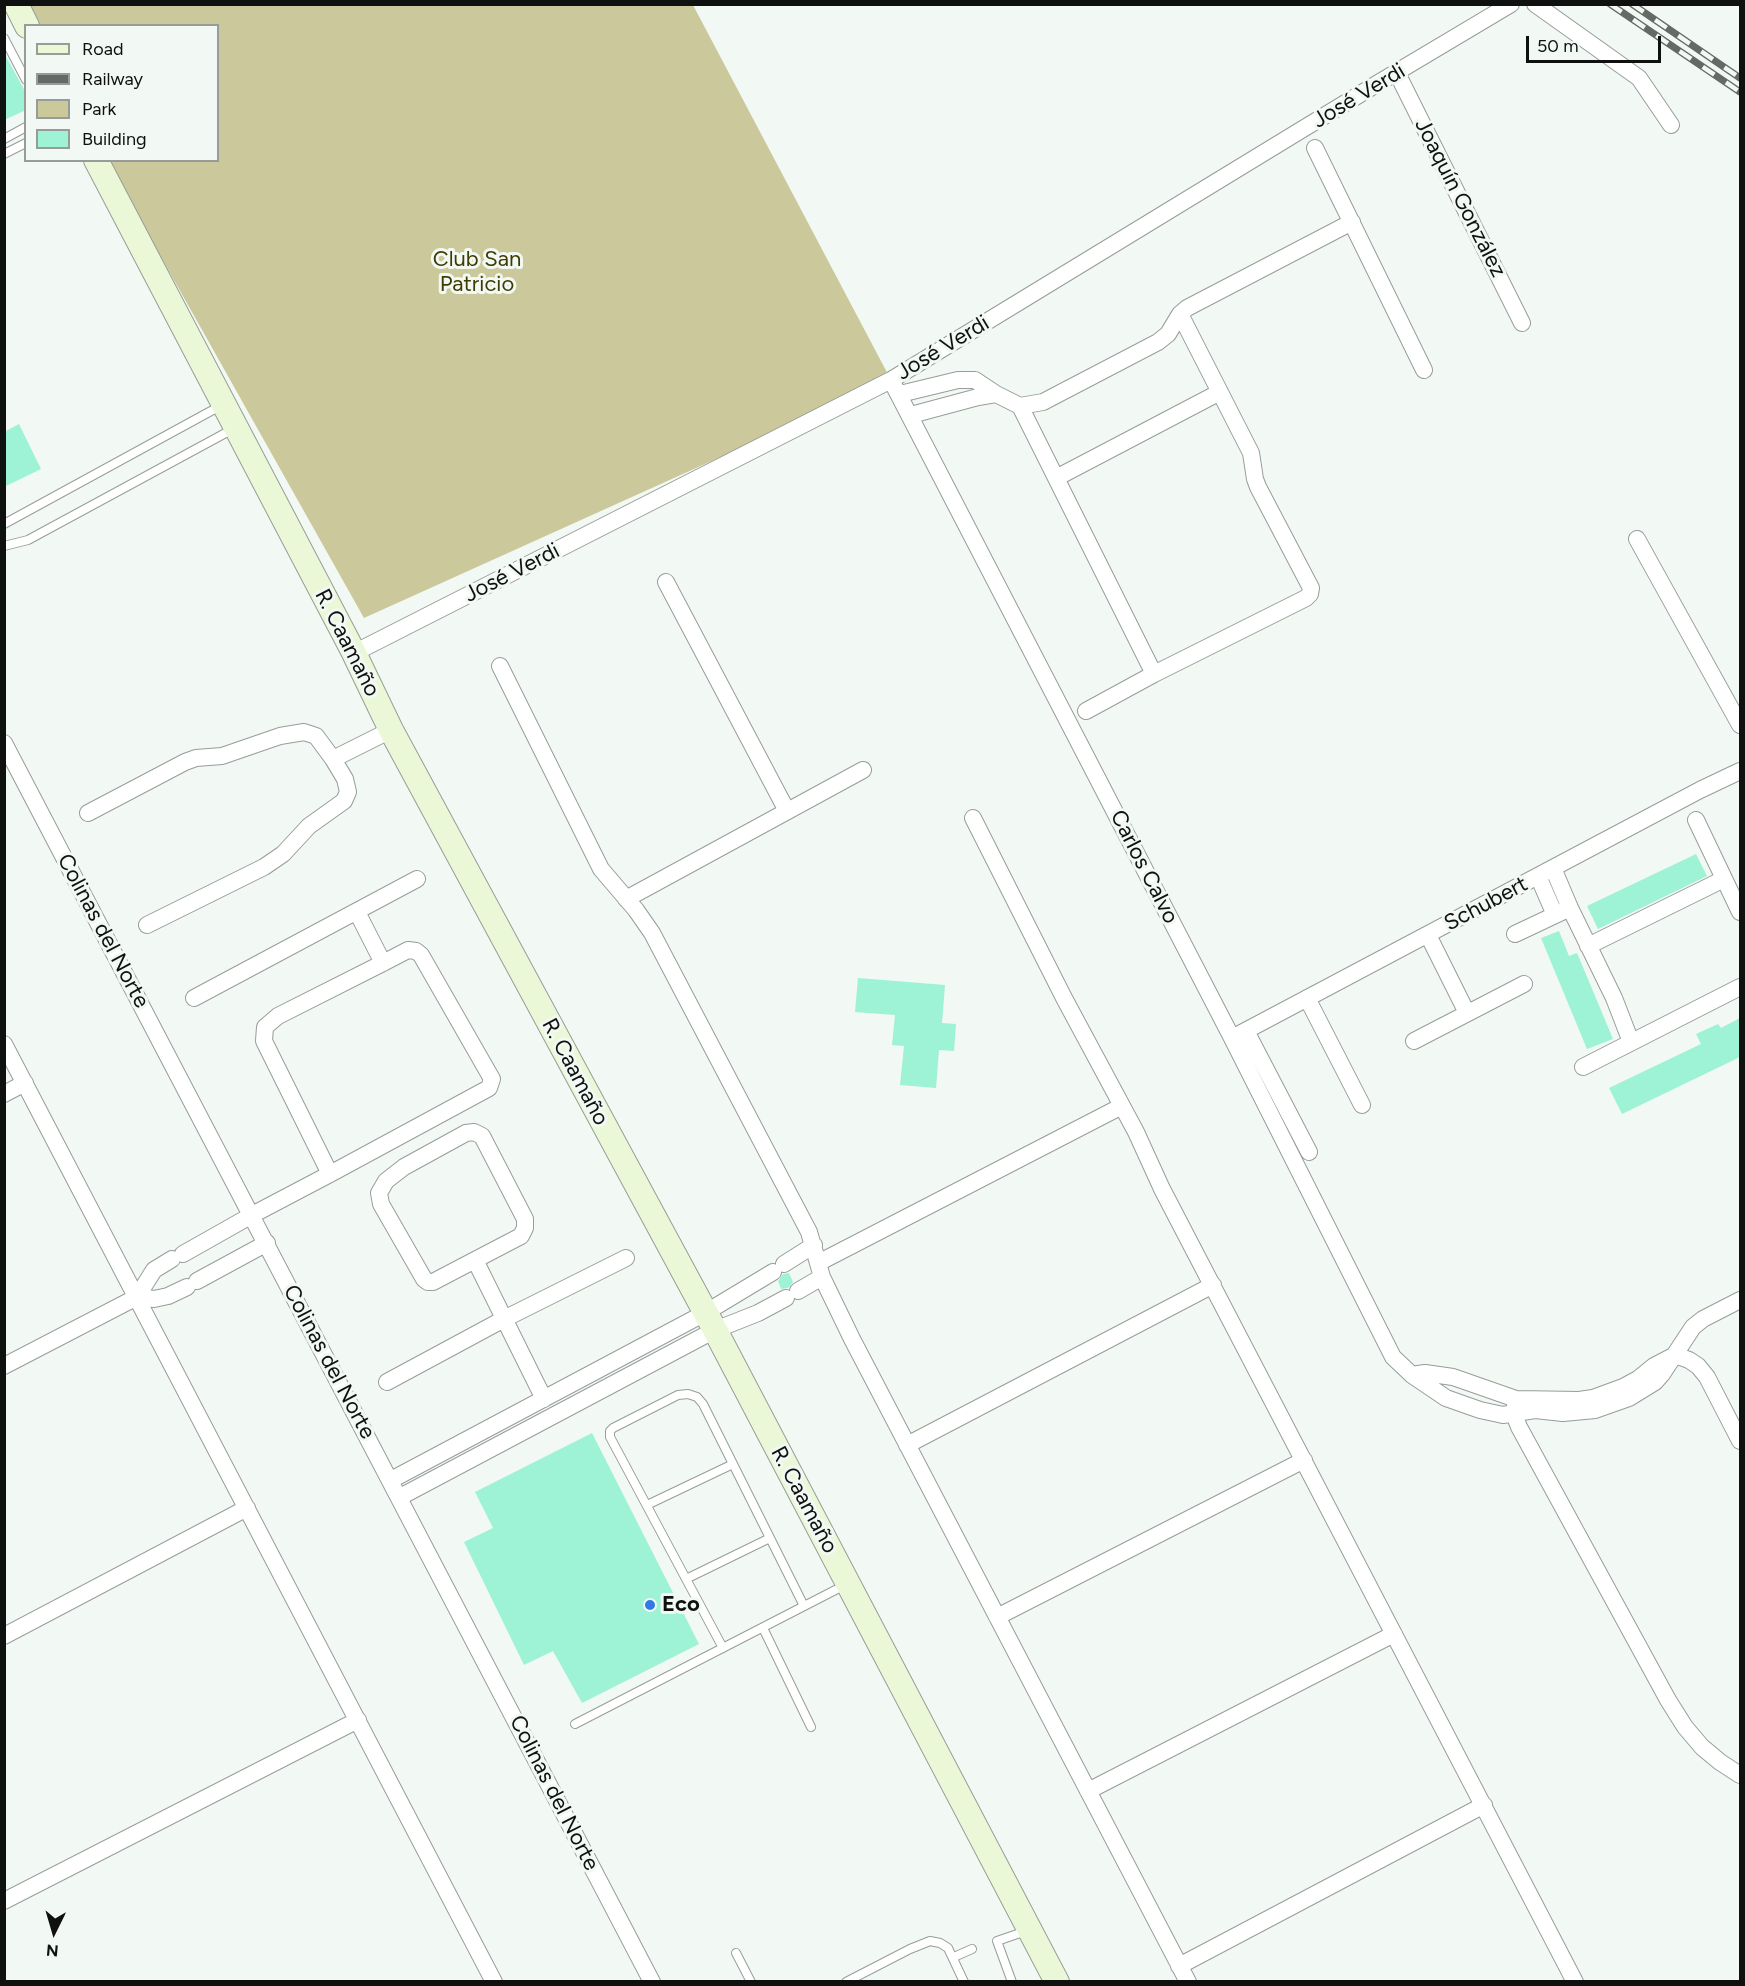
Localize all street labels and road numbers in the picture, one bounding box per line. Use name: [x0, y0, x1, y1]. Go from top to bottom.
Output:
street label: José Verdi: [1308, 58, 1410, 134]
street label: Joaquín González: [1409, 114, 1511, 282]
street label: José Verdi: [892, 310, 994, 386]
street label: José Verdi: [460, 538, 564, 608]
street label: R. Caamaño: [309, 585, 385, 701]
street label: Carlos Calvo: [1104, 806, 1184, 928]
street label: Colinas del Norte: [51, 850, 155, 1012]
street label: Schubert: [1440, 871, 1532, 937]
street label: R. Caamaño: [536, 1014, 614, 1130]
street label: Colinas del Norte: [277, 1281, 381, 1443]
street label: R. Caamaño: [765, 1442, 843, 1558]
street label: Colinas del Norte: [504, 1711, 604, 1875]

